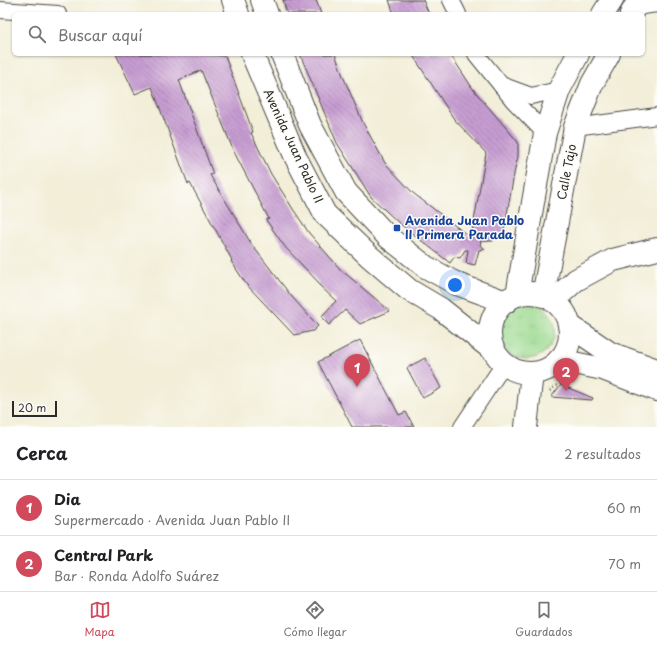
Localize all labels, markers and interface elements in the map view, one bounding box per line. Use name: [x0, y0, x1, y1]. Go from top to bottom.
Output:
search box: [12, 12, 645, 56]
icon: search: [26, 23, 48, 45]
text: Buscar aquí: [58, 23, 142, 46]
street label: Avenida Juan Pablo II: [259, 85, 328, 206]
street label: Calle Tajo: [552, 142, 580, 201]
place label: Avenida Juan Pablo II Primera Parada: [404, 211, 524, 243]
marker: Avenida Juan Pablo II Primera Parada: [392, 223, 402, 233]
your location: [445, 275, 465, 295]
pin: 1: [344, 354, 370, 387]
pin: 2: [553, 358, 579, 391]
scale bar: [12, 399, 57, 418]
text: 20 m: [18, 399, 46, 416]
text: Cerca: [16, 440, 67, 466]
text: 2 resultados: [564, 444, 641, 463]
text: Dia: [54, 487, 81, 510]
text: 1: [26, 498, 32, 517]
text: 60 m: [607, 498, 641, 517]
text: Supermercado · Avenida Juan Pablo II: [54, 510, 290, 529]
text: Central Park: [54, 543, 153, 566]
text: 2: [24, 554, 34, 573]
text: 70 m: [608, 554, 641, 573]
text: Bar · Ronda Adolfo Suárez: [54, 566, 219, 585]
tab: Mapa: [84, 599, 115, 640]
tab: Cómo llegar: [284, 599, 346, 640]
tab: Guardados: [515, 599, 573, 640]

